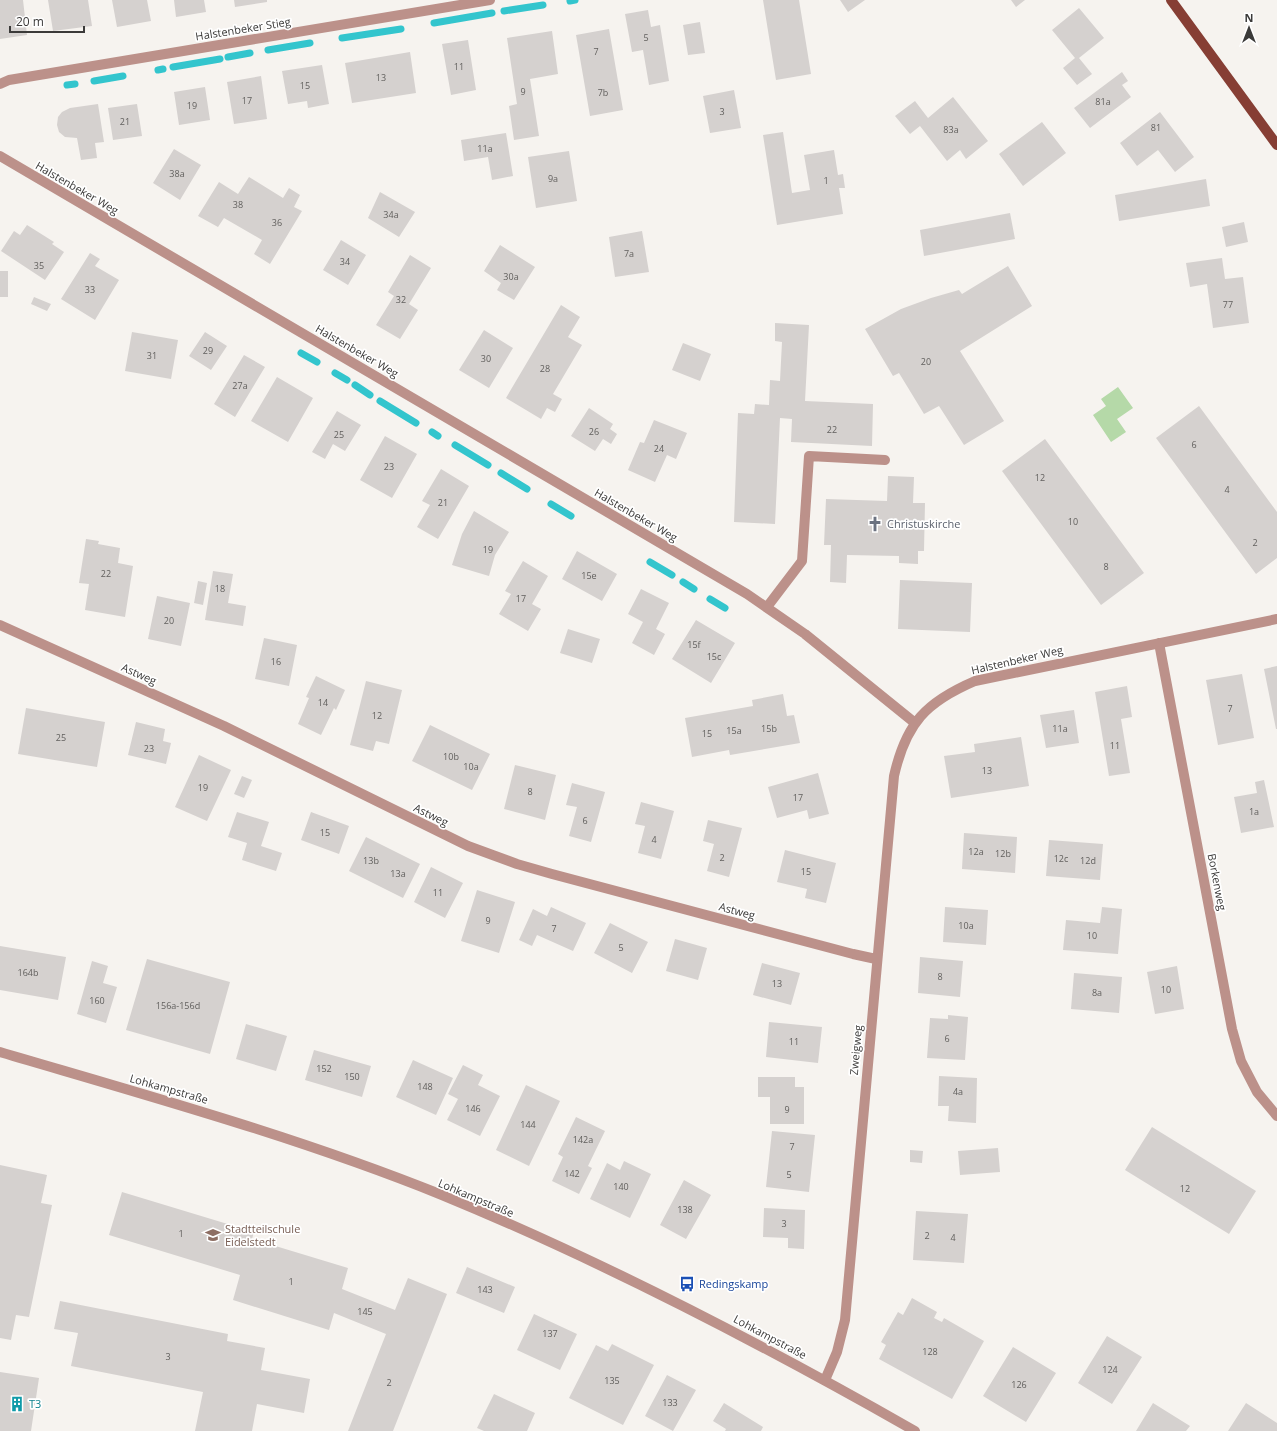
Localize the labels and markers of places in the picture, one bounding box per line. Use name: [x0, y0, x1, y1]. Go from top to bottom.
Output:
church icon: Christuskirche: [866, 515, 884, 533]
place label: Christuskirche: [887, 516, 960, 531]
place label: Stadtteilschule Eidelstedt: [225, 1221, 300, 1249]
school or university icon: Stadtteilschule Eidelstedt: [204, 1226, 222, 1244]
bus stop icon: Redingskamp: [678, 1275, 696, 1293]
place label: Redingskamp: [699, 1276, 769, 1291]
building icon: T3: [8, 1395, 26, 1413]
place label: T3: [29, 1396, 41, 1411]

